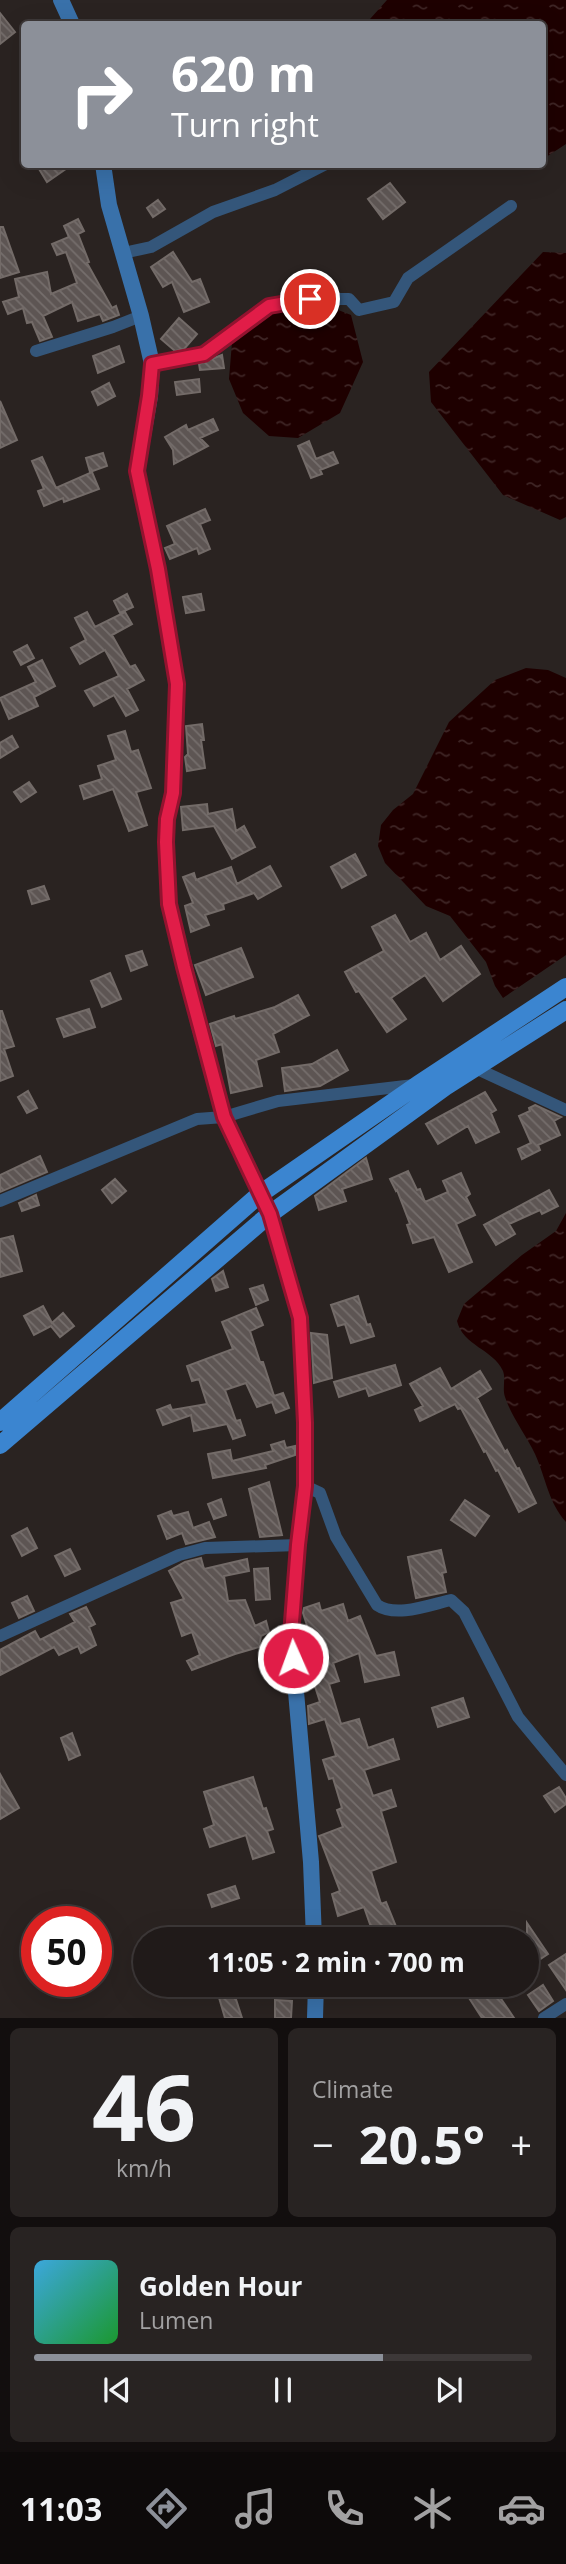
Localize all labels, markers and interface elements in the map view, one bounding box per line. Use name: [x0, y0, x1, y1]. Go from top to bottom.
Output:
text: 620 m: [171, 40, 316, 106]
icon: right: [56, 49, 147, 140]
text: Turn right: [171, 103, 319, 146]
pin: [280, 269, 340, 329]
icon: arrive: [291, 280, 329, 318]
position arrow: [256, 1621, 330, 1695]
speed limit sign: 50: [21, 1906, 112, 1997]
text: 11:05 · 2 min · 700 m: [207, 1944, 465, 1980]
text: 46: [92, 2044, 196, 2168]
text: Climate: [312, 2073, 393, 2105]
text: 20.5°: [359, 2108, 485, 2179]
text: −: [312, 2118, 334, 2170]
text: +: [510, 2118, 532, 2170]
text: km/h: [116, 2152, 172, 2184]
text: Golden Hour: [139, 2268, 302, 2304]
text: Lumen: [139, 2304, 213, 2336]
icon: previous: [98, 2371, 136, 2409]
icon: pause: [264, 2371, 302, 2409]
icon: next: [430, 2371, 468, 2409]
icon: directions: [142, 2484, 191, 2533]
icon: music: [231, 2484, 280, 2533]
icon: phone: [320, 2484, 369, 2533]
icon: climate: [408, 2484, 457, 2533]
icon: car: [497, 2484, 546, 2533]
text: 11:03: [20, 2487, 102, 2530]

